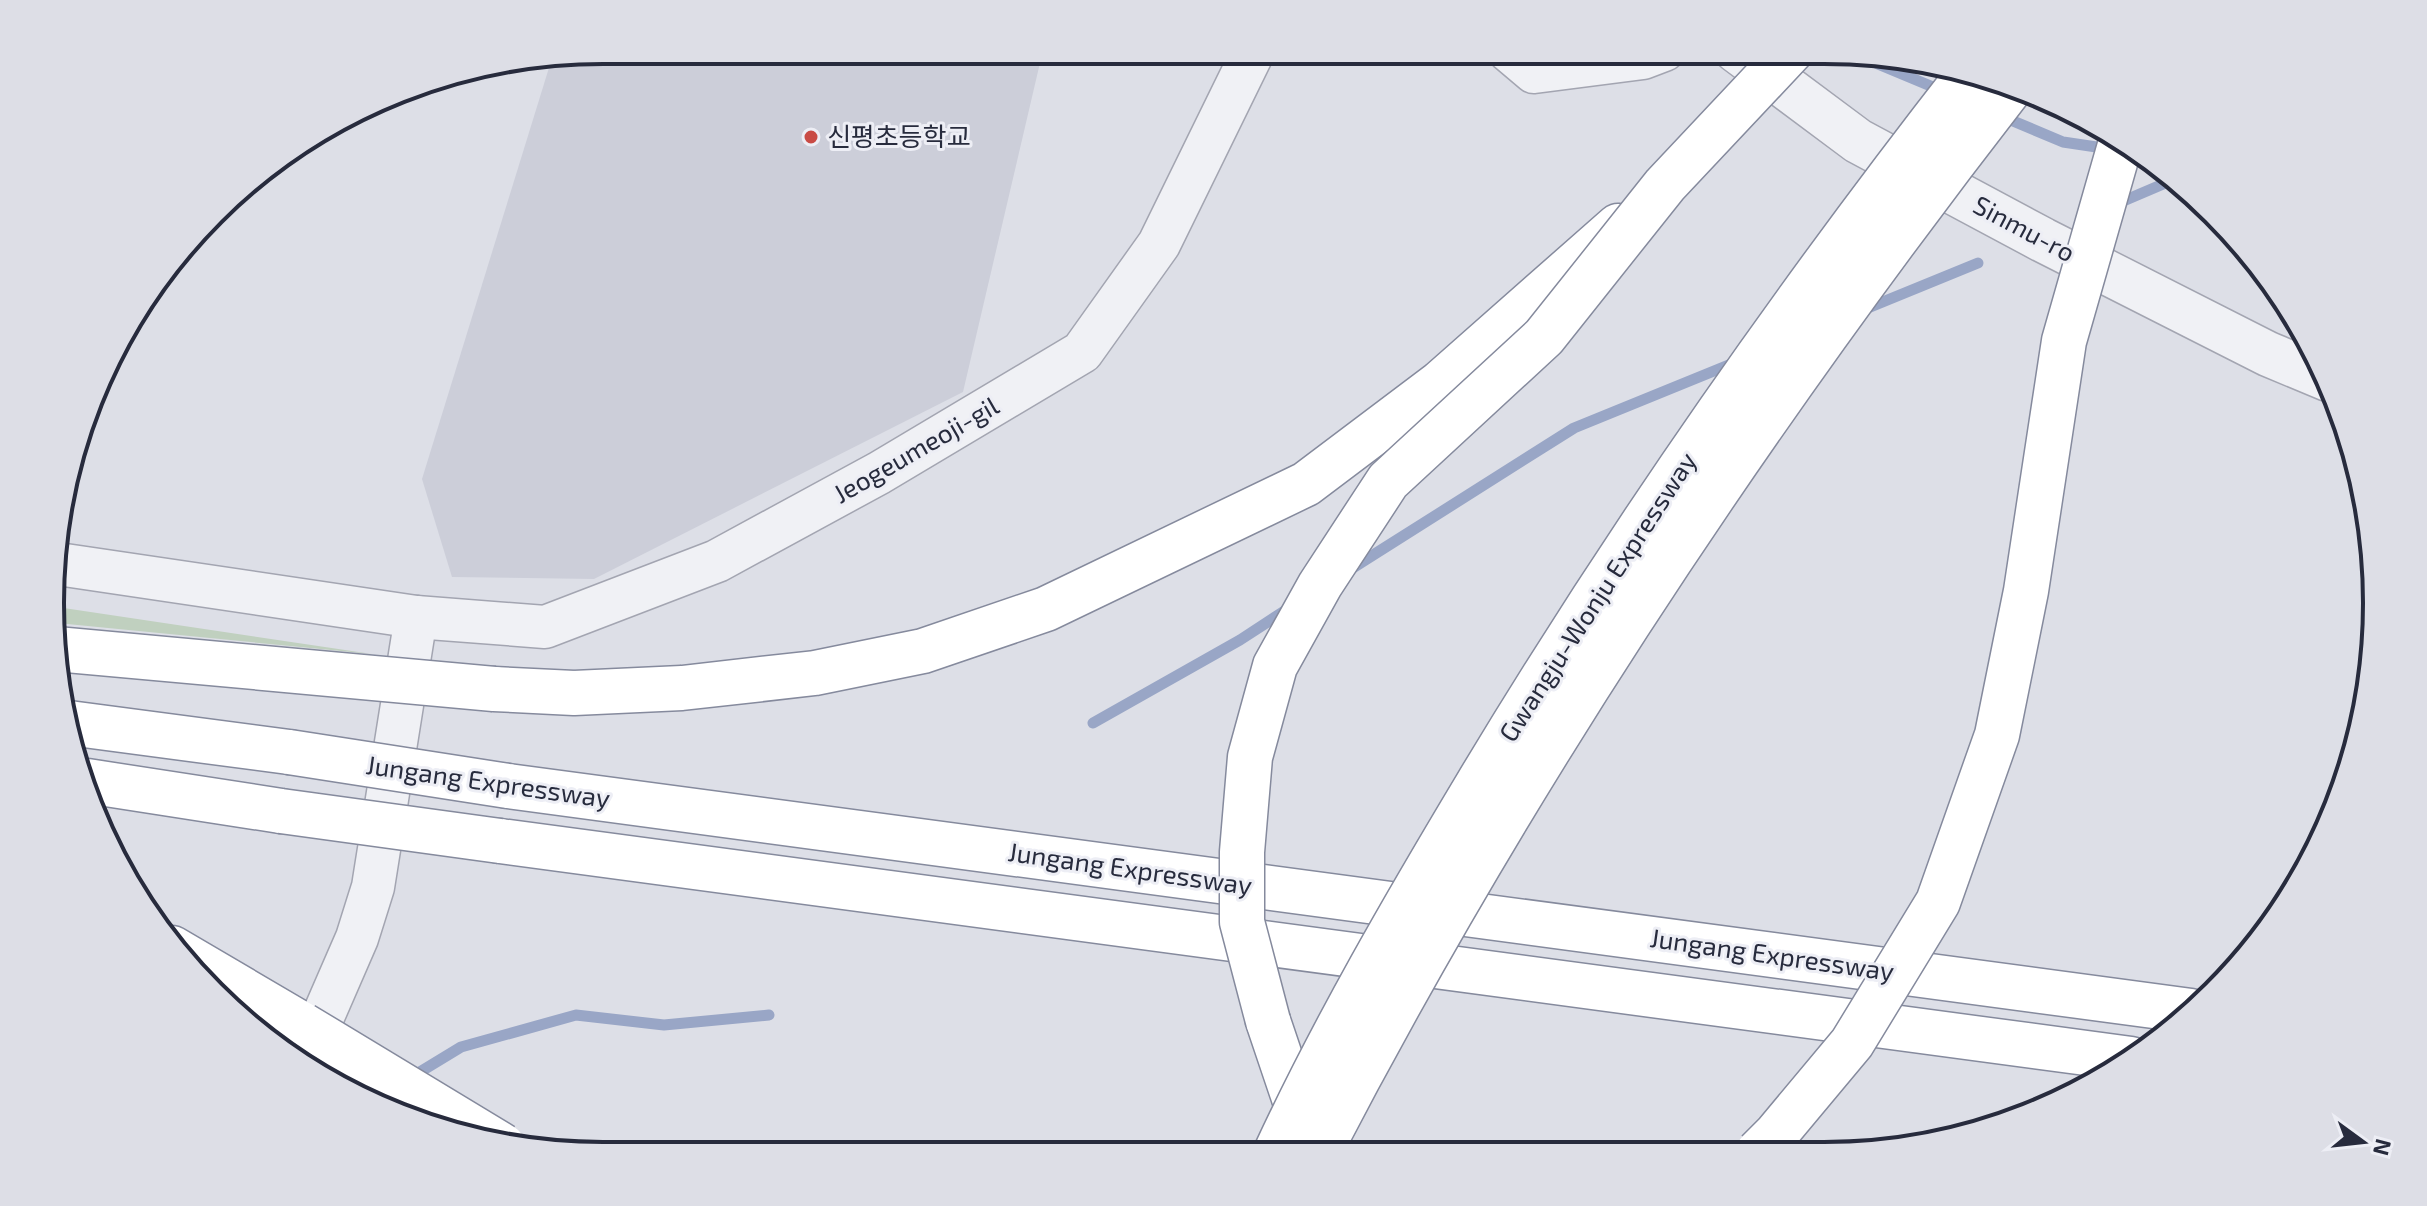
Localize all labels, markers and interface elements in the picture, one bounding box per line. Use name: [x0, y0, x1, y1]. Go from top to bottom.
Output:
place label: 신평초등학교: [827, 120, 971, 151]
marker: 신평초등학교: [802, 128, 820, 146]
street label: Sinmu-ro: [1969, 188, 2081, 267]
street label: Jeogeumeoji-gil: [827, 389, 1004, 509]
street label: Gwangju-Wonju Expressway: [1492, 446, 1702, 747]
street label: Jungang Expressway: [364, 748, 612, 813]
street label: Jungang Expressway: [1006, 835, 1254, 900]
street label: Jungang Expressway: [1648, 921, 1896, 986]
north arrow: [2323, 1102, 2403, 1182]
text: N: [2369, 1136, 2398, 1158]

